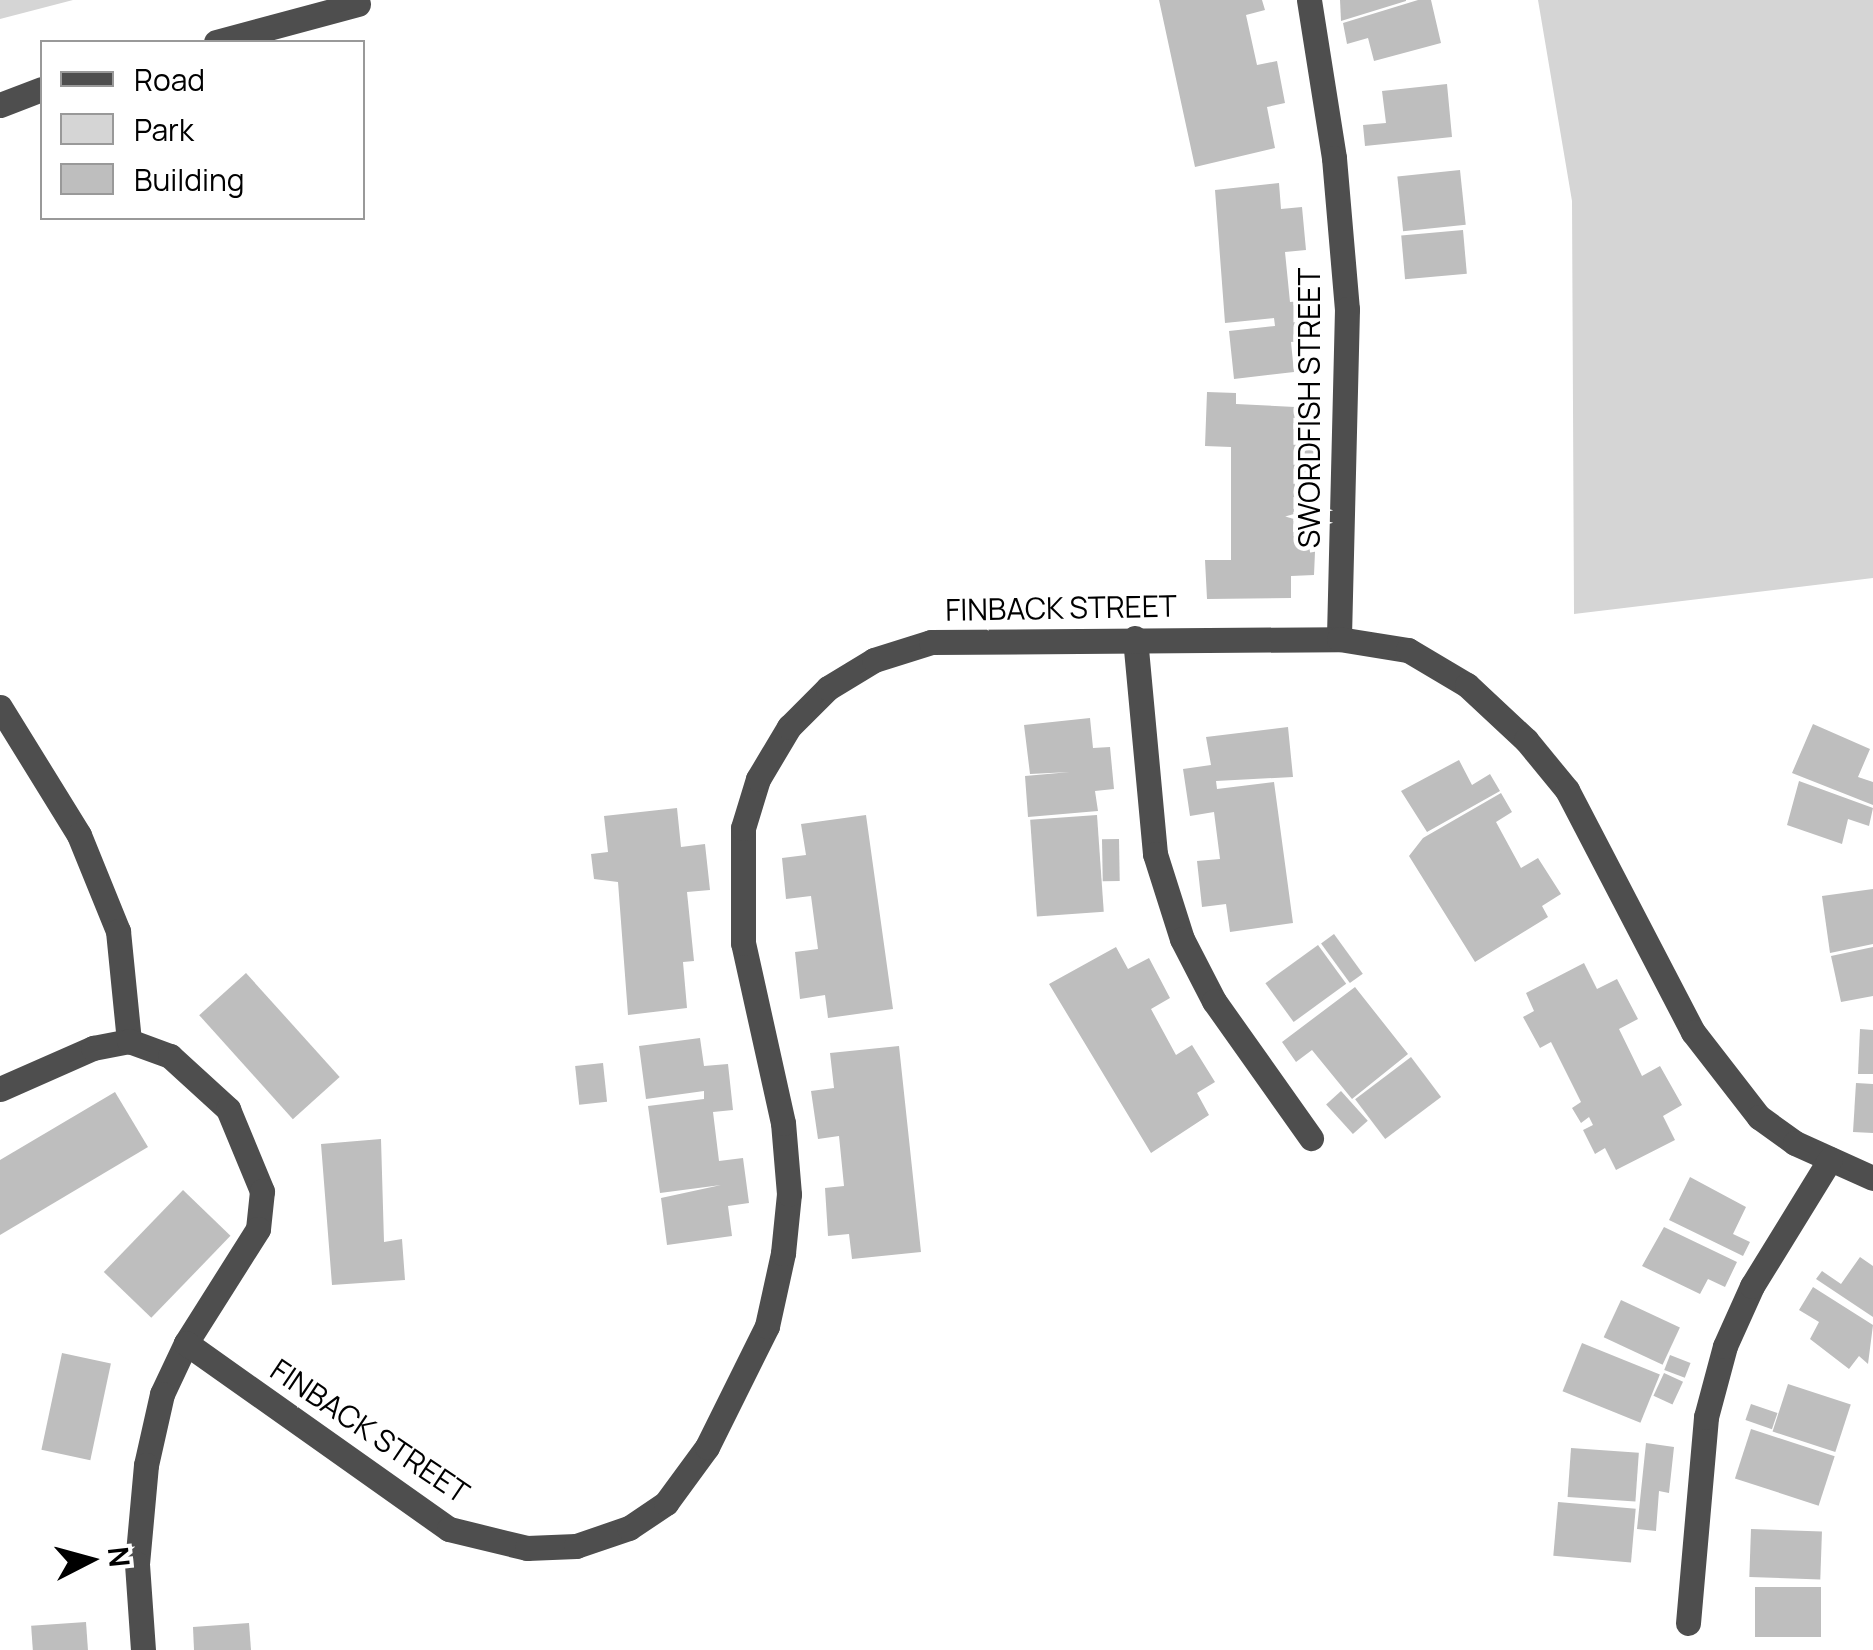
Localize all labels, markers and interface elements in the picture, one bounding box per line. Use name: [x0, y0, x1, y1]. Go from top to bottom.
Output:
legend: [40, 40, 365, 220]
text: Road: [134, 59, 205, 100]
text: Park: [134, 109, 194, 150]
text: Building: [134, 159, 245, 200]
street label: SWORDFISH STREET: [1291, 268, 1327, 548]
street label: FINBACK STREET: [945, 588, 1177, 628]
street label: FINBACK STREET: [264, 1351, 476, 1511]
north arrow: [40, 1510, 140, 1610]
text: N: [100, 1545, 140, 1569]

